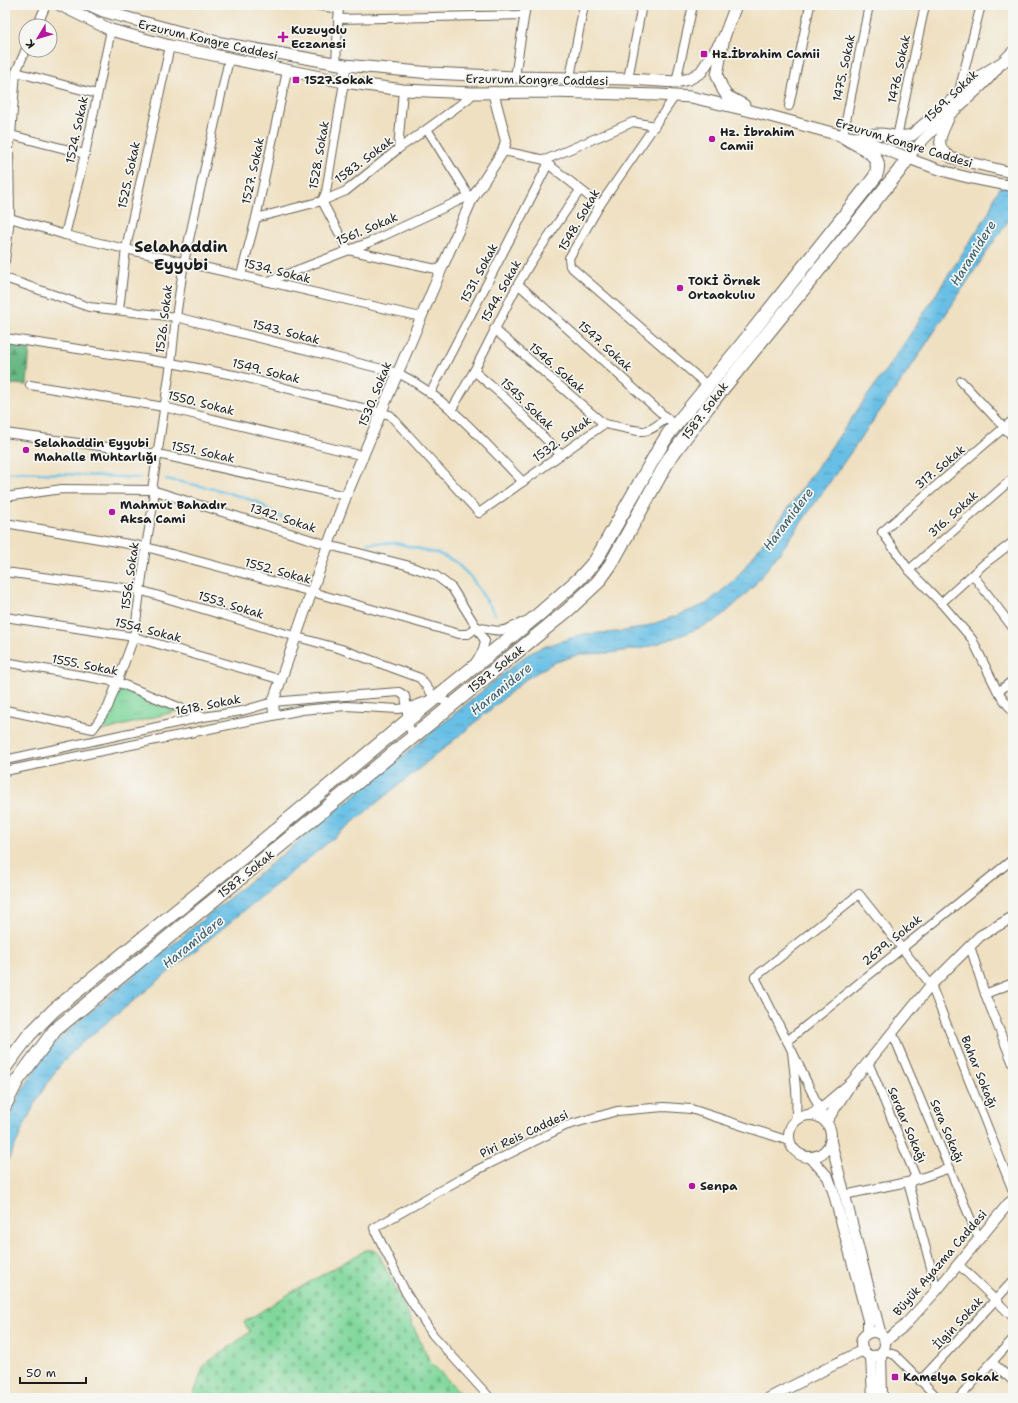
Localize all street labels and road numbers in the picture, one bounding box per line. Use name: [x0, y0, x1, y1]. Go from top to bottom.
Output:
street label: Erzurum Kongre Caddesi: [137, 16, 279, 64]
street label: 1475. Sokak: [829, 33, 859, 103]
street label: 1476. Sokak: [884, 33, 914, 105]
street label: 1569. Sokak: [921, 66, 981, 126]
street label: Erzurum Kongre Caddesi: [465, 71, 609, 89]
street label: 1524. Sokak: [62, 95, 92, 165]
street label: Erzurum Kongre Caddesi: [833, 114, 975, 172]
street label: 1528. Sokak: [305, 120, 333, 190]
street label: 1583. Sokak: [332, 133, 397, 187]
street label: 1527. Sokak: [238, 136, 268, 206]
street label: 1525. Sokak: [114, 140, 144, 210]
street label: 1548. Sokak: [555, 186, 603, 254]
street label: 1561. Sokak: [334, 209, 400, 249]
street label: 1531. Sokak: [457, 240, 501, 306]
street label: 1534. Sokak: [242, 255, 312, 287]
street label: 1544. Sokak: [477, 257, 525, 325]
street label: 1526. Sokak: [152, 284, 176, 354]
street label: 1543. Sokak: [251, 316, 322, 348]
street label: 1547. Sokak: [574, 317, 636, 375]
street label: 1546. Sokak: [525, 339, 589, 397]
street label: 1549. Sokak: [230, 355, 302, 387]
street label: 1530. Sokak: [355, 359, 395, 429]
street label: 1545. Sokak: [497, 374, 557, 434]
street label: 1587. Sokak: [678, 379, 732, 443]
street label: 1550. Sokak: [166, 387, 236, 419]
street label: 1532. Sokak: [529, 412, 595, 466]
street label: 1551. Sokak: [170, 437, 236, 467]
street label: 317. Sokak: [912, 441, 969, 493]
street label: 316. Sokak: [925, 487, 981, 541]
street label: 1342. Sokak: [247, 500, 319, 536]
street label: 1556. Sokak: [117, 541, 143, 611]
street label: 1552. Sokak: [243, 554, 313, 588]
street label: 1553. Sokak: [196, 587, 266, 623]
street label: 1554. Sokak: [113, 614, 183, 646]
street label: 1587. Sokak: [464, 641, 528, 697]
street label: 1555. Sokak: [50, 651, 120, 679]
street label: 1618. Sokak: [174, 691, 242, 719]
street label: 1587. Sokak: [214, 846, 278, 902]
street label: 2679. Sokak: [859, 911, 925, 969]
street label: Bahar Sokağı: [957, 1033, 1001, 1111]
street label: Serdar Sokağı: [884, 1085, 930, 1165]
street label: Sera Sokağı: [926, 1097, 968, 1165]
street label: Piri Reis Caddesi: [477, 1106, 571, 1162]
street label: Büyük Ayazma Caddesi: [889, 1207, 991, 1319]
street label: İlgin Sokak: [929, 1293, 987, 1353]

